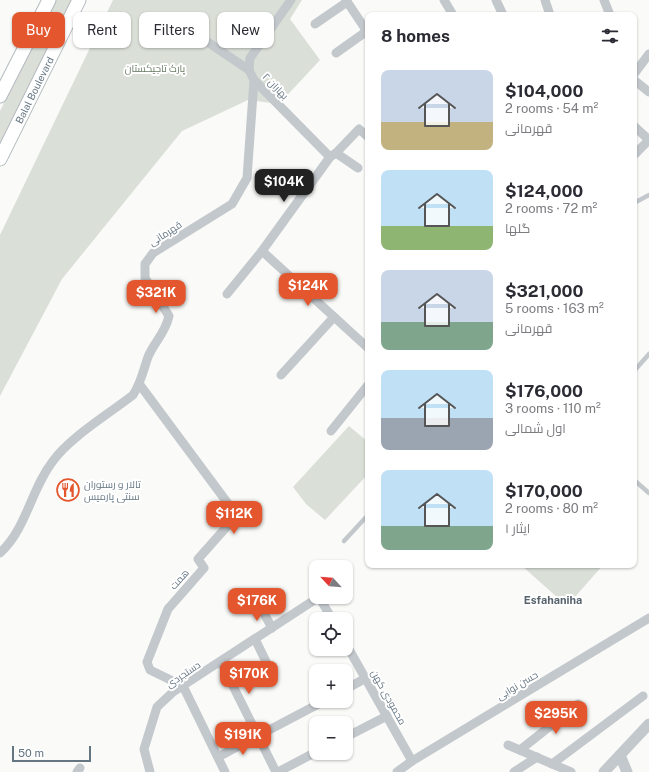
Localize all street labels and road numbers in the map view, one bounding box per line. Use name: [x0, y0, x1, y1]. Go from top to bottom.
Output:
street label: Balal Boulevard: [13, 55, 56, 125]
street label: بهاران ۲: [260, 70, 291, 102]
street label: قهرمانی: [146, 218, 184, 249]
street label: همت: [167, 566, 191, 592]
street label: دستجردی: [164, 658, 203, 691]
street label: محمودی کهن: [368, 667, 409, 727]
street label: حسن نوابی: [494, 668, 540, 703]

